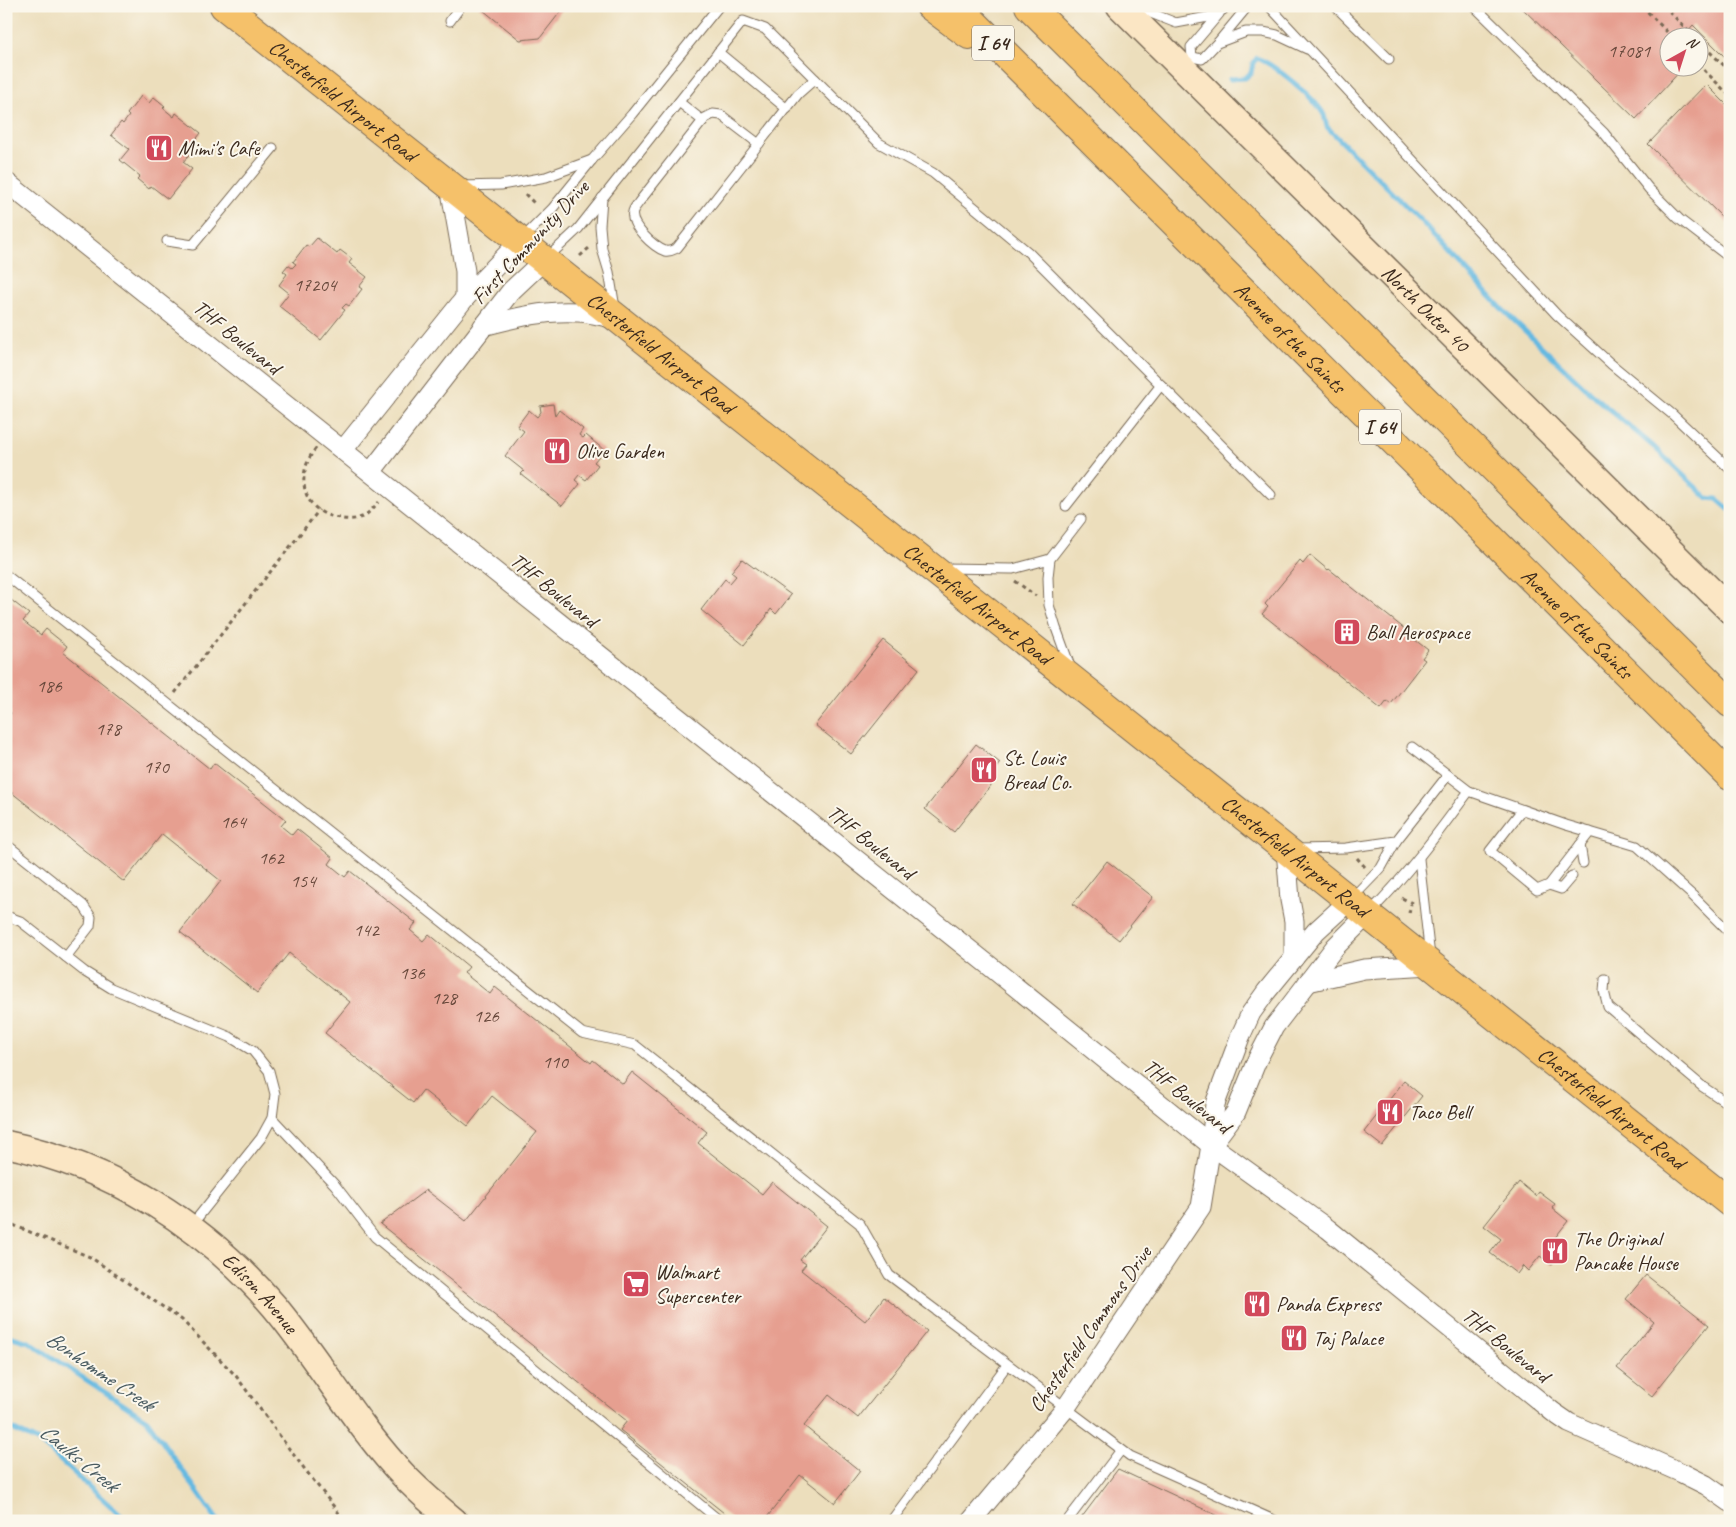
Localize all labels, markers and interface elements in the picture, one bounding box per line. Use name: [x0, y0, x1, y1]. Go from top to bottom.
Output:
road number: I 64: [972, 26, 1014, 60]
north arrow: [1658, 28, 1708, 78]
text: N: [1683, 33, 1702, 53]
street label: Chesterfield Airport Road: [264, 34, 425, 170]
house number: 17081: [1608, 39, 1652, 63]
restaurant icon: Mimi's Cafe: [144, 133, 174, 163]
place label: Mimi's Cafe: [178, 135, 261, 161]
street label: First Community Drive: [466, 174, 595, 309]
street label: North Outer 40: [1376, 260, 1476, 359]
house number: 17204: [294, 273, 339, 297]
street label: Avenue of the Saints: [1229, 277, 1352, 400]
street label: Chesterfield Airport Road: [582, 287, 743, 422]
street label: THF Boulevard: [188, 294, 289, 382]
road number: I 64: [1359, 410, 1401, 444]
restaurant icon: Olive Garden: [542, 436, 572, 466]
place label: Olive Garden: [576, 438, 665, 464]
street label: Chesterfield Airport Road: [898, 538, 1059, 673]
street label: THF Boulevard: [505, 547, 606, 635]
street label: Avenue of the Saints: [1516, 563, 1639, 686]
building icon: Ball Aerospace: [1332, 617, 1362, 647]
place label: Ball Aerospace: [1366, 619, 1471, 645]
house number: 186: [36, 674, 63, 698]
house number: 178: [95, 717, 123, 741]
place label: St. Louis Bread Co.: [1003, 745, 1073, 795]
house number: 170: [143, 755, 170, 779]
restaurant icon: St. Louis Bread Co.: [969, 755, 999, 785]
street label: Chesterfield Airport Road: [1216, 790, 1377, 925]
street label: THF Boulevard: [822, 799, 923, 887]
house number: 164: [220, 810, 248, 834]
house number: 162: [258, 846, 285, 870]
house number: 154: [290, 869, 318, 893]
house number: 142: [353, 918, 380, 942]
house number: 136: [399, 961, 426, 985]
house number: 128: [431, 986, 459, 1010]
house number: 126: [473, 1004, 500, 1028]
street label: Chesterfield Airport Road: [1532, 1041, 1693, 1177]
house number: 110: [542, 1050, 569, 1074]
street label: THF Boulevard: [1138, 1053, 1239, 1141]
restaurant icon: Taco Bell: [1375, 1097, 1405, 1127]
place label: Taco Bell: [1409, 1099, 1474, 1125]
place label: The Original Pancake House: [1574, 1226, 1679, 1276]
restaurant icon: The Original Pancake House: [1540, 1236, 1570, 1266]
street label: Chesterfield Commons Drive: [1023, 1239, 1158, 1417]
street label: Edison Avenue: [217, 1247, 305, 1340]
place label: Walmart Supercenter: [655, 1259, 742, 1309]
supermarket icon: Walmart Supercenter: [621, 1269, 651, 1299]
restaurant icon: Panda Express: [1242, 1289, 1272, 1319]
place label: Panda Express: [1276, 1291, 1382, 1317]
street label: THF Boulevard: [1457, 1302, 1558, 1390]
restaurant icon: Taj Palace: [1279, 1323, 1309, 1353]
water label: Bonhomme Creek: [41, 1325, 163, 1420]
place label: Taj Palace: [1313, 1325, 1385, 1351]
water label: Caulks Creek: [34, 1418, 127, 1501]

